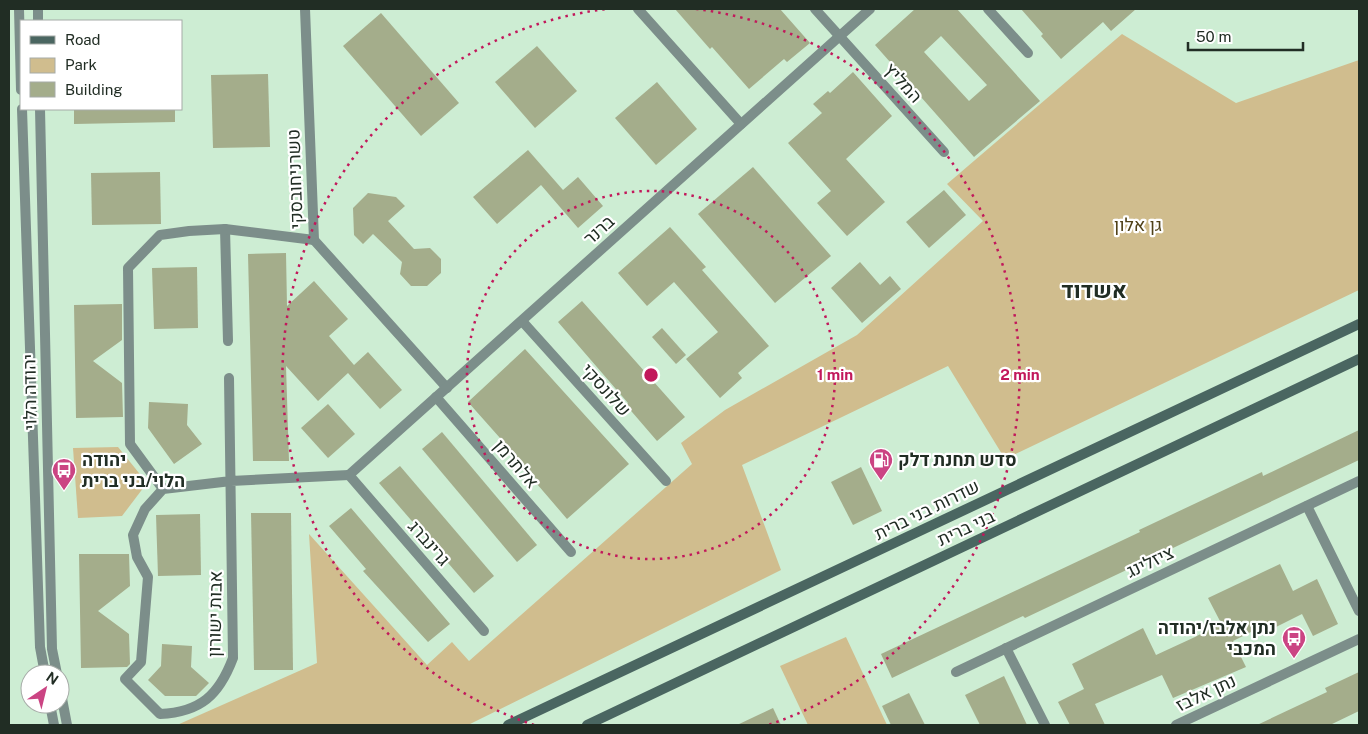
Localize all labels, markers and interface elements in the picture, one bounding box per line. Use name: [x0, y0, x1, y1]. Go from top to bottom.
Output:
legend: [20, 20, 182, 110]
scale bar: [1188, 20, 1303, 52]
text: 50 m: [1196, 28, 1231, 45]
text: Road: [65, 31, 101, 48]
text: Park: [65, 56, 97, 73]
street label: המליץ: [880, 58, 927, 107]
text: Building: [65, 81, 123, 98]
street label: טשרניחובסקי: [282, 129, 307, 229]
street label: ברנר: [579, 210, 619, 249]
park label: גן אלון: [1114, 214, 1162, 235]
district label: אשדוד: [1061, 277, 1127, 303]
street label: יהודה הלוי: [18, 354, 41, 430]
street label: שלונסקי: [577, 359, 635, 420]
centre of rings: [642, 366, 660, 384]
text: 1 min: [817, 366, 853, 383]
text: 2 min: [1000, 366, 1040, 383]
street label: אלתרמן: [490, 435, 543, 492]
fuel station icon: סדש תחנת דלק: [868, 447, 894, 481]
place label: יהודה הלוי/בני ברית: [82, 449, 185, 491]
place label: סדש תחנת דלק: [898, 449, 1017, 470]
bus stop icon: יהודה הלוי/בני ברית: [51, 457, 77, 491]
street label: שדרות בני ברית: [871, 475, 983, 545]
street label: בני ברית: [934, 505, 998, 551]
street label: גרינברג: [404, 516, 455, 570]
street label: ציזלינג: [1123, 541, 1177, 582]
street label: אבות ישורון: [203, 571, 226, 657]
place label: נתן אלבז/יהודה המכבי: [1158, 617, 1276, 659]
bus stop icon: נתן אלבז/יהודה המכבי: [1281, 625, 1307, 659]
north arrow: [20, 664, 70, 714]
text: N: [43, 669, 62, 688]
street label: נתן אלבז: [1172, 670, 1239, 716]

